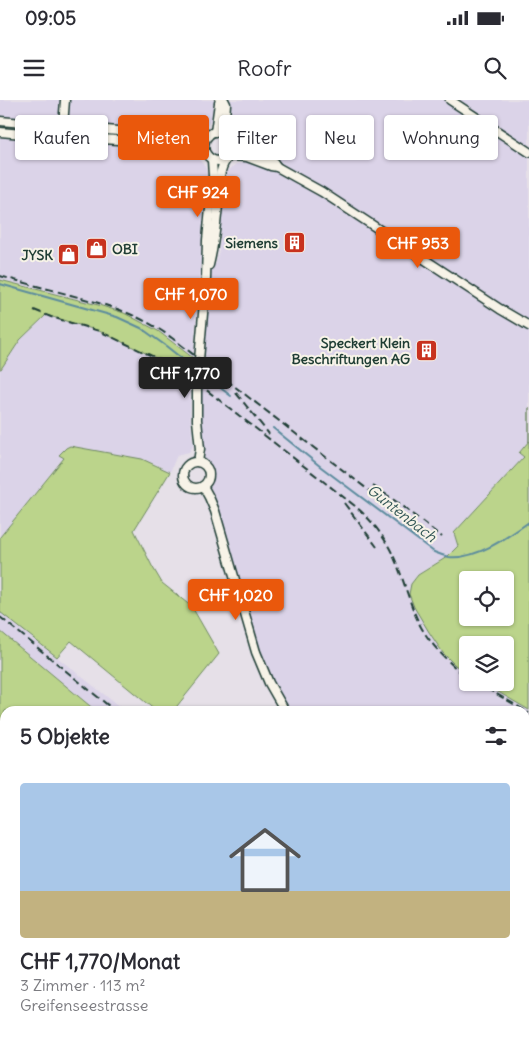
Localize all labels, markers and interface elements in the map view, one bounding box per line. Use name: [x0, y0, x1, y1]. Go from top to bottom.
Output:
text: 09:05: [25, 6, 76, 30]
icon: menu: [20, 54, 48, 82]
text: Roofr: [237, 54, 292, 82]
icon: search: [481, 54, 509, 82]
chip: Kaufen: [15, 115, 108, 160]
chip: Mieten: [118, 115, 209, 160]
chip: Filter: [219, 115, 296, 160]
chip: Neu: [306, 115, 374, 160]
chip: Wohnung: [384, 115, 498, 160]
pin: CHF 924: [152, 176, 244, 218]
text: CHF 924: [167, 182, 229, 202]
pin: CHF 953: [372, 226, 464, 269]
building icon: Siemens: [282, 231, 306, 255]
text: CHF 953: [387, 233, 449, 253]
place label: Siemens: [225, 234, 279, 252]
shop icon: OBI: [84, 237, 108, 261]
place label: OBI: [112, 240, 138, 258]
shop icon: JYSK: [57, 243, 81, 267]
place label: JYSK: [21, 246, 53, 264]
pin: CHF 1,070: [134, 278, 248, 320]
text: CHF 1,070: [154, 284, 228, 304]
place label: Speckert Klein Beschriftungen AG: [291, 334, 410, 368]
building icon: Speckert Klein Beschriftungen AG: [414, 339, 438, 363]
pin: CHF 1,770: [128, 356, 242, 399]
text: CHF 1,770: [150, 363, 220, 383]
water label: Guntenbach: [363, 480, 441, 546]
map controls: [459, 571, 514, 691]
button: locate: [459, 571, 514, 626]
pin: CHF 1,020: [179, 578, 293, 621]
text: CHF 1,020: [199, 585, 273, 605]
button: layers: [459, 636, 514, 691]
icon: filters: [482, 722, 510, 750]
text: 5 Objekte: [20, 723, 110, 750]
icon: home: [220, 815, 310, 905]
text: CHF 1,770/Monat: [20, 948, 180, 975]
text: 3 Zimmer · 113 m²: [20, 975, 146, 995]
text: Greifenseestrasse: [20, 995, 148, 1015]

